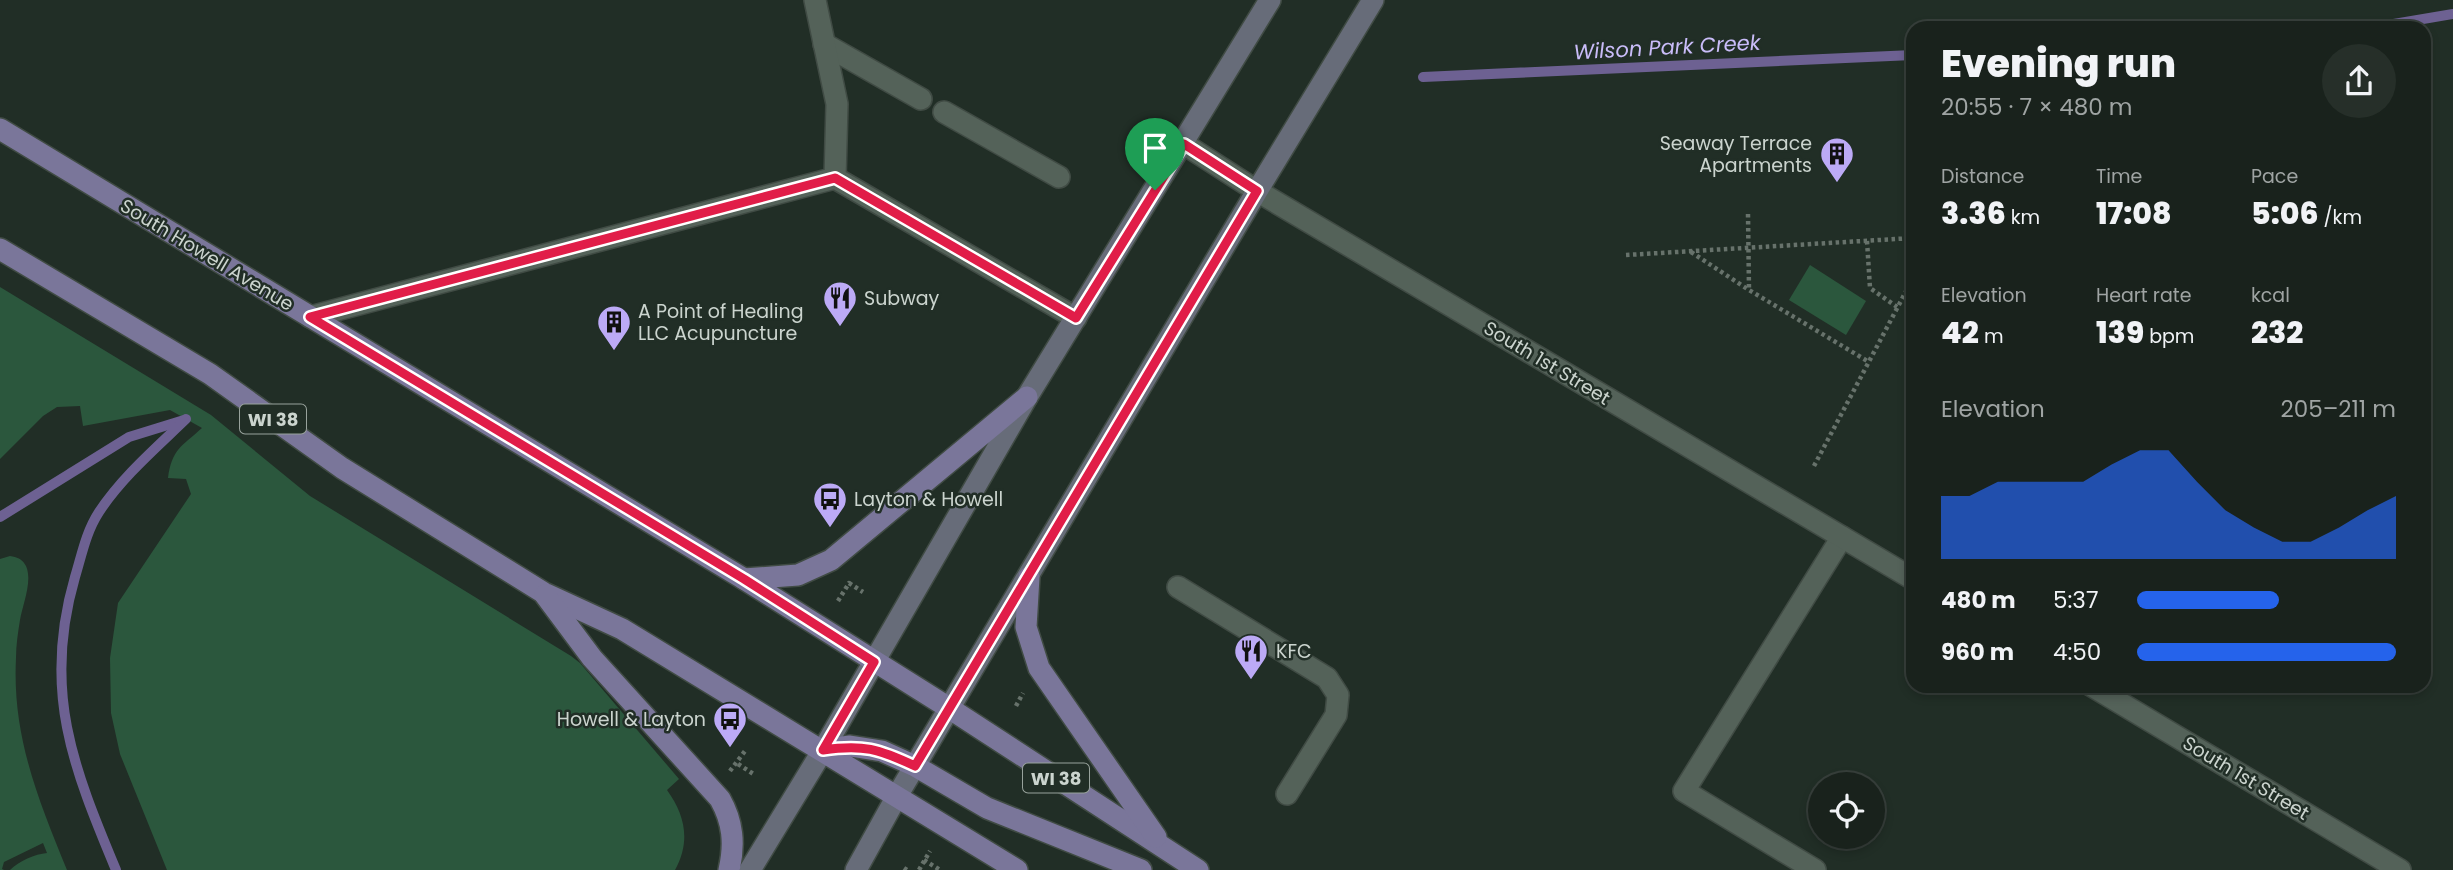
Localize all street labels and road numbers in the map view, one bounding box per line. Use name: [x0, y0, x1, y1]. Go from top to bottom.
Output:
street label: South Howell Avenue: [115, 192, 299, 318]
street label: South 1st Street: [1479, 315, 1615, 412]
road number: WI 38: [240, 404, 306, 433]
street label: South 1st Street: [2178, 730, 2314, 827]
road number: WI 38: [1023, 764, 1089, 792]

